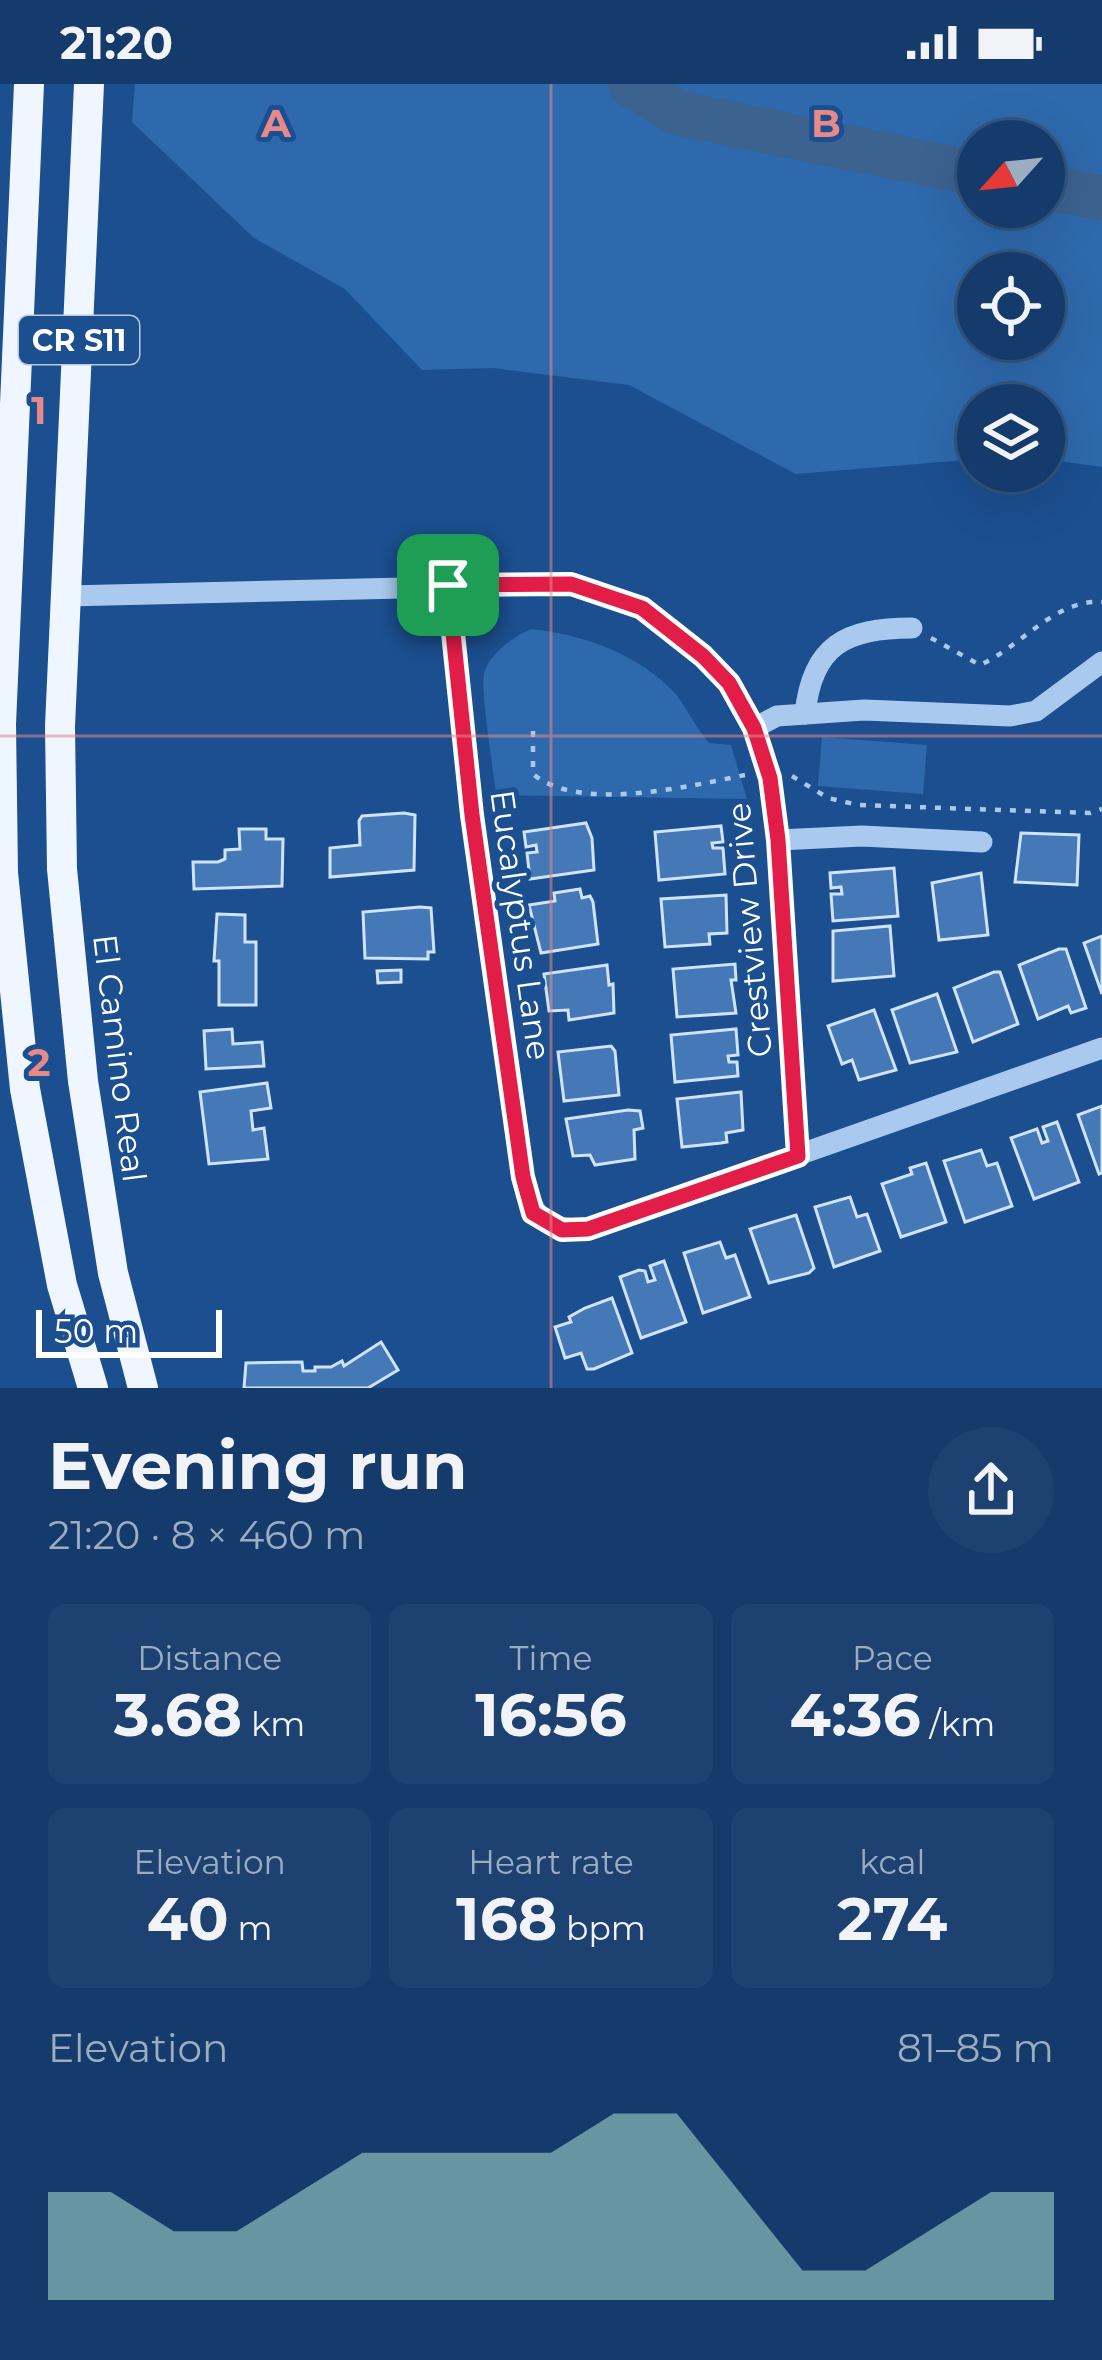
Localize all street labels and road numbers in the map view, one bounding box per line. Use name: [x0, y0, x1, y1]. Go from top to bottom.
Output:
road number: CR S11: [19, 316, 139, 364]
street label: Eucalyptus Lane: [482, 787, 560, 1063]
street label: Crestview Drive: [718, 801, 780, 1059]
street label: El Camino Real: [85, 932, 155, 1184]

